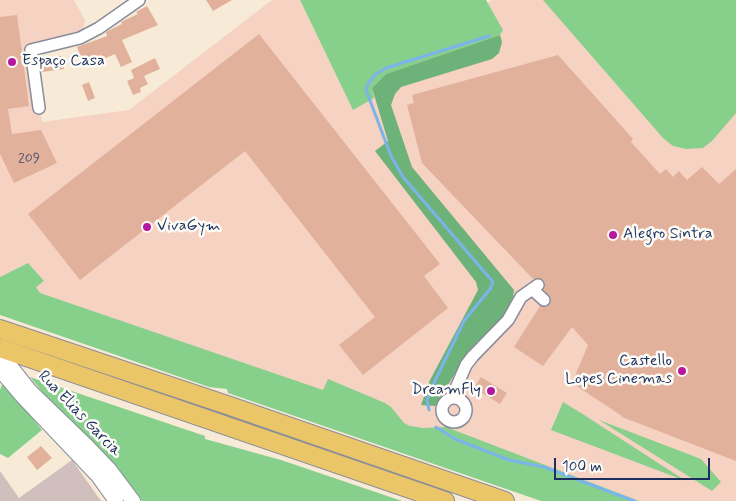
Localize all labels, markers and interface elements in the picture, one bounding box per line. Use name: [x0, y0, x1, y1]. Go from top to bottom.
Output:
place label: Espaço Casa: [22, 52, 105, 72]
marker: Espaço Casa: [6, 56, 18, 68]
house number: 209: [18, 151, 40, 167]
place label: VivaGym: [157, 217, 220, 237]
marker: VivaGym: [141, 221, 153, 233]
place label: Alegro Sintra: [623, 225, 713, 245]
marker: Alegro Sintra: [607, 229, 619, 241]
place label: Castello Lopes Cinemas: [565, 352, 672, 390]
marker: Castello Lopes Cinemas: [676, 365, 688, 377]
street label: Rua Elias Garcia: [33, 367, 125, 461]
place label: DreamFly: [412, 381, 481, 401]
marker: DreamFly: [485, 385, 497, 397]
scale bar: [556, 448, 712, 480]
text: 100 m: [562, 457, 602, 477]

